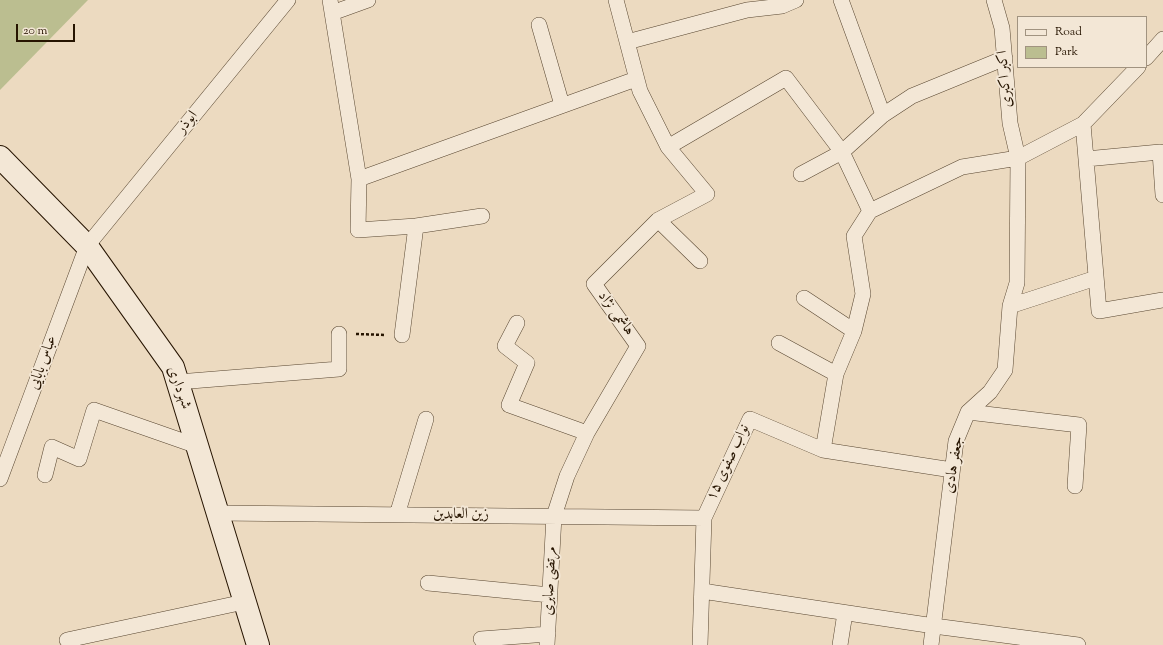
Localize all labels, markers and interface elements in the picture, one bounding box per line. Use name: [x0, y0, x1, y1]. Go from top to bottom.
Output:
scale bar: [18, 16, 77, 42]
legend: [1017, 16, 1147, 68]
text: 20 m: [23, 22, 47, 40]
text: Road: [1055, 23, 1082, 41]
text: Park: [1055, 43, 1078, 61]
street label: اکبر اکبری: [995, 50, 1017, 108]
street label: ابوذر: [173, 108, 203, 138]
street label: هاشمی نژاد: [593, 288, 637, 340]
street label: عباس بابایی: [26, 334, 62, 392]
street label: شهرداری: [162, 364, 194, 412]
street label: نواب صفوی ۱۵: [704, 422, 754, 504]
street label: جعفر هادی: [941, 435, 969, 495]
street label: زین العابدین: [433, 506, 489, 524]
street label: مرتضی صابری: [540, 546, 562, 616]

